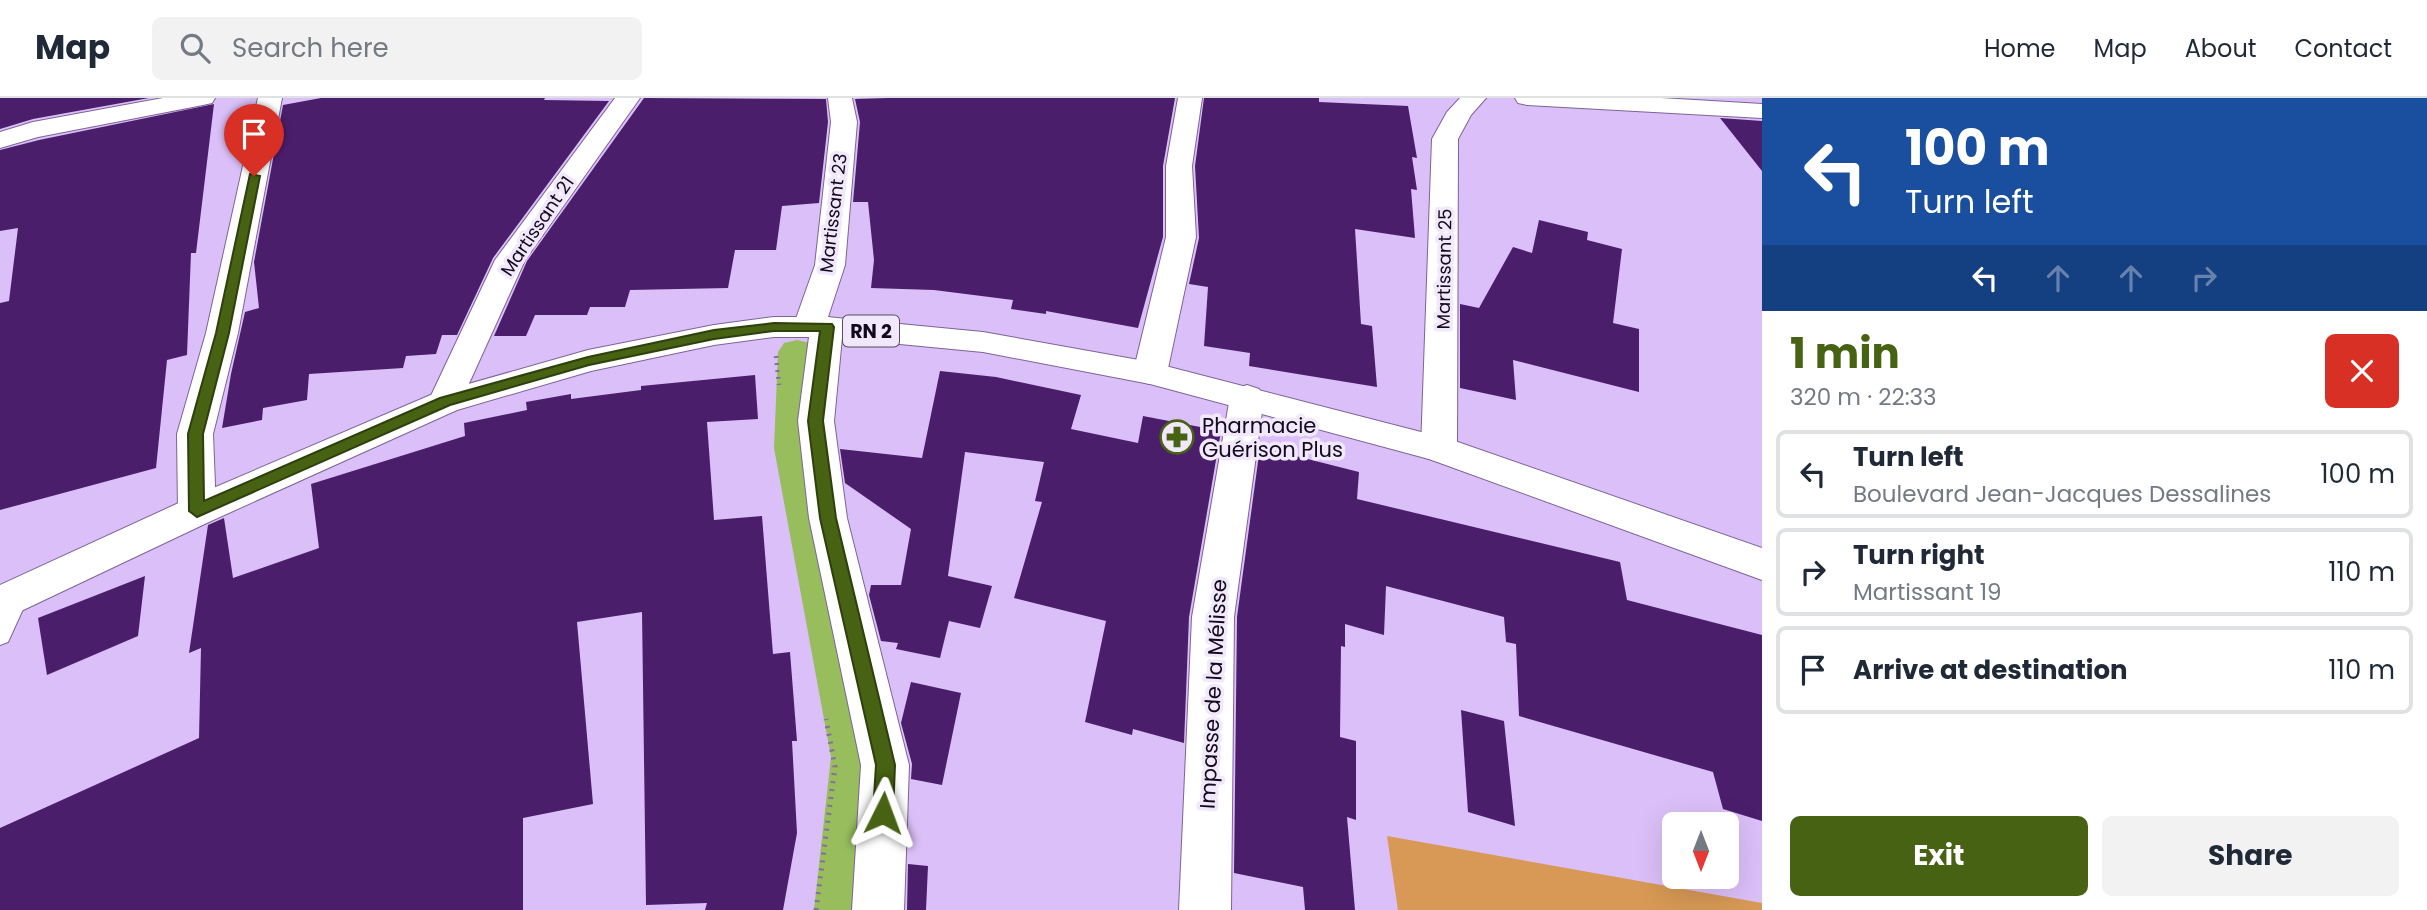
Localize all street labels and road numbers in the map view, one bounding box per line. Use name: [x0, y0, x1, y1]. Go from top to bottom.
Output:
street label: Martissant 23: [813, 152, 853, 274]
street label: Martissant 21: [494, 171, 580, 281]
street label: Martissant 25: [1430, 208, 1458, 330]
road number: RN 2: [843, 316, 899, 346]
street label: Impasse de la Mélisse: [1193, 578, 1233, 810]

